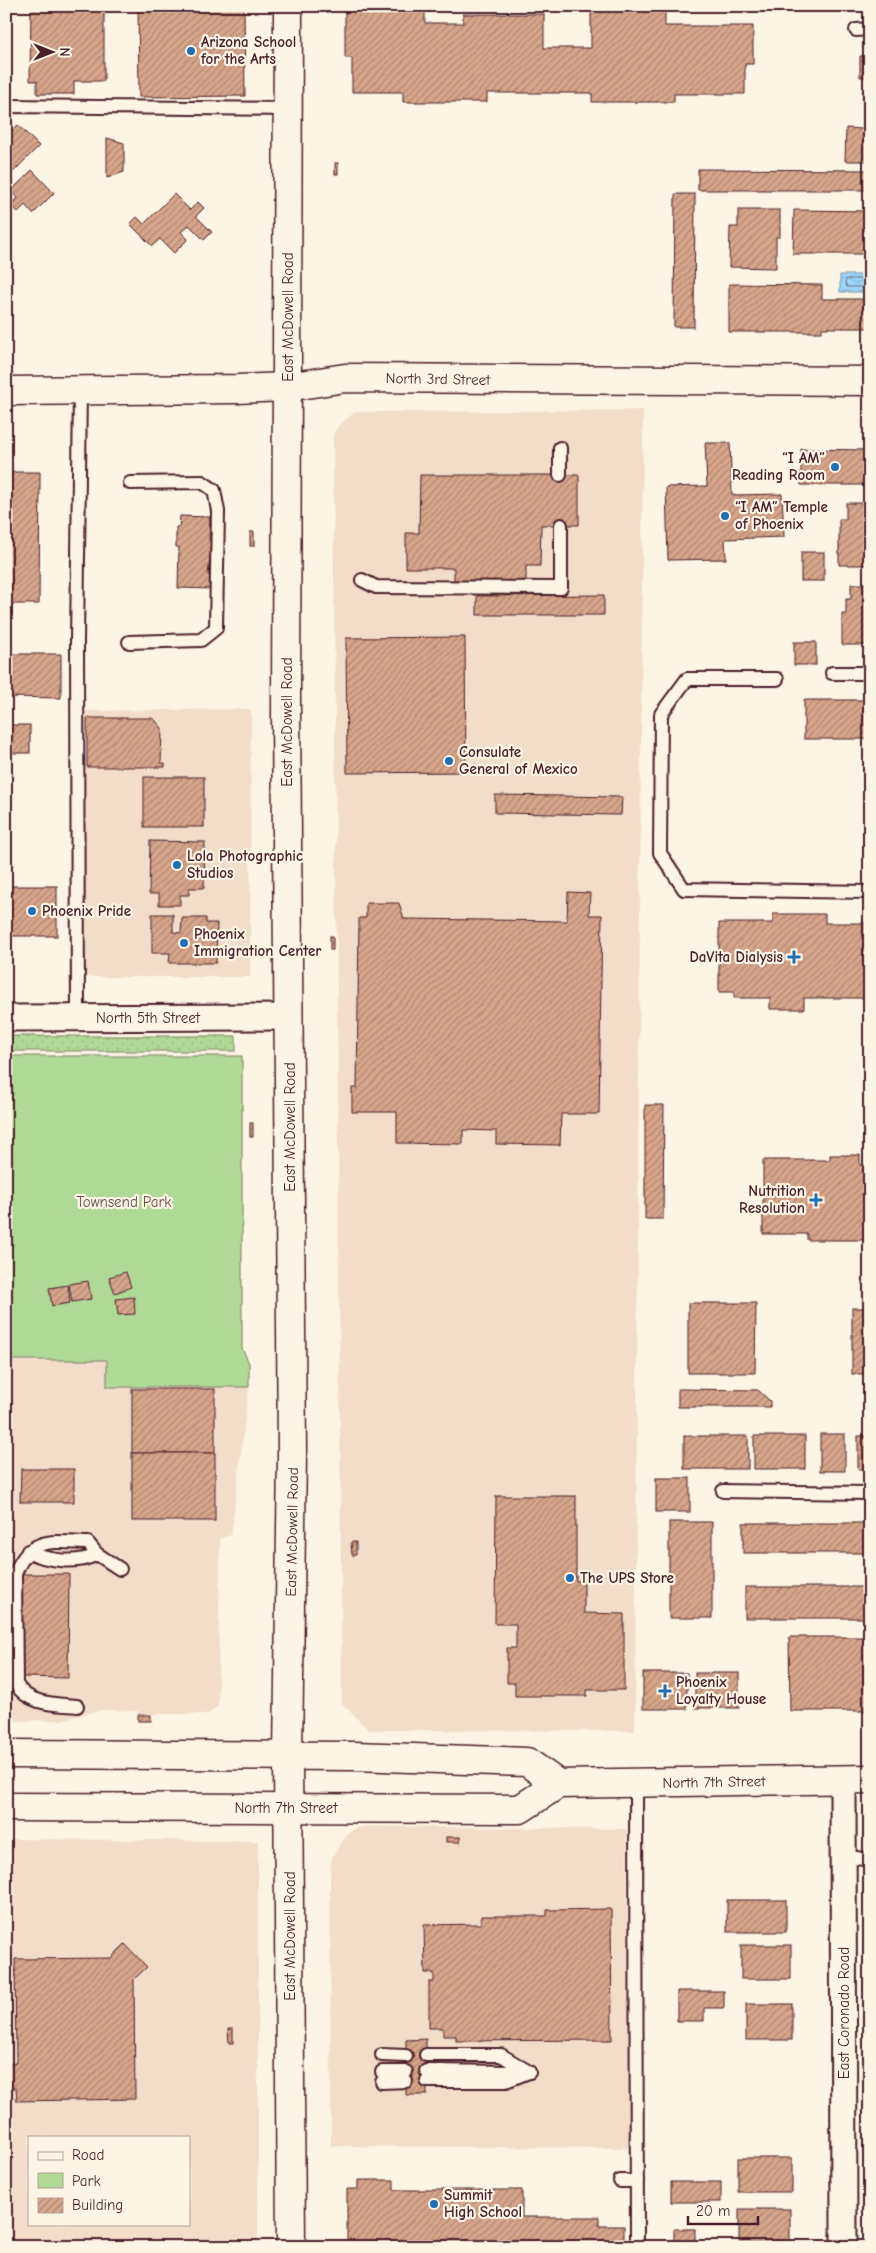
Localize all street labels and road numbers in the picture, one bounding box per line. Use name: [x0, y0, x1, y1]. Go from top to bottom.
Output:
street label: East McDowell Road: [279, 252, 297, 382]
street label: North 3rd Street: [385, 369, 491, 389]
street label: East McDowell Road: [278, 657, 296, 787]
street label: North 5th Street: [96, 1009, 201, 1027]
street label: East McDowell Road: [281, 1062, 299, 1192]
street label: East McDowell Road: [282, 1467, 302, 1597]
street label: North 7th Street: [662, 1772, 766, 1792]
street label: North 7th Street: [234, 1799, 338, 1817]
street label: East McDowell Road: [281, 1871, 299, 2001]
street label: East Coronado Road: [835, 1947, 853, 2079]

